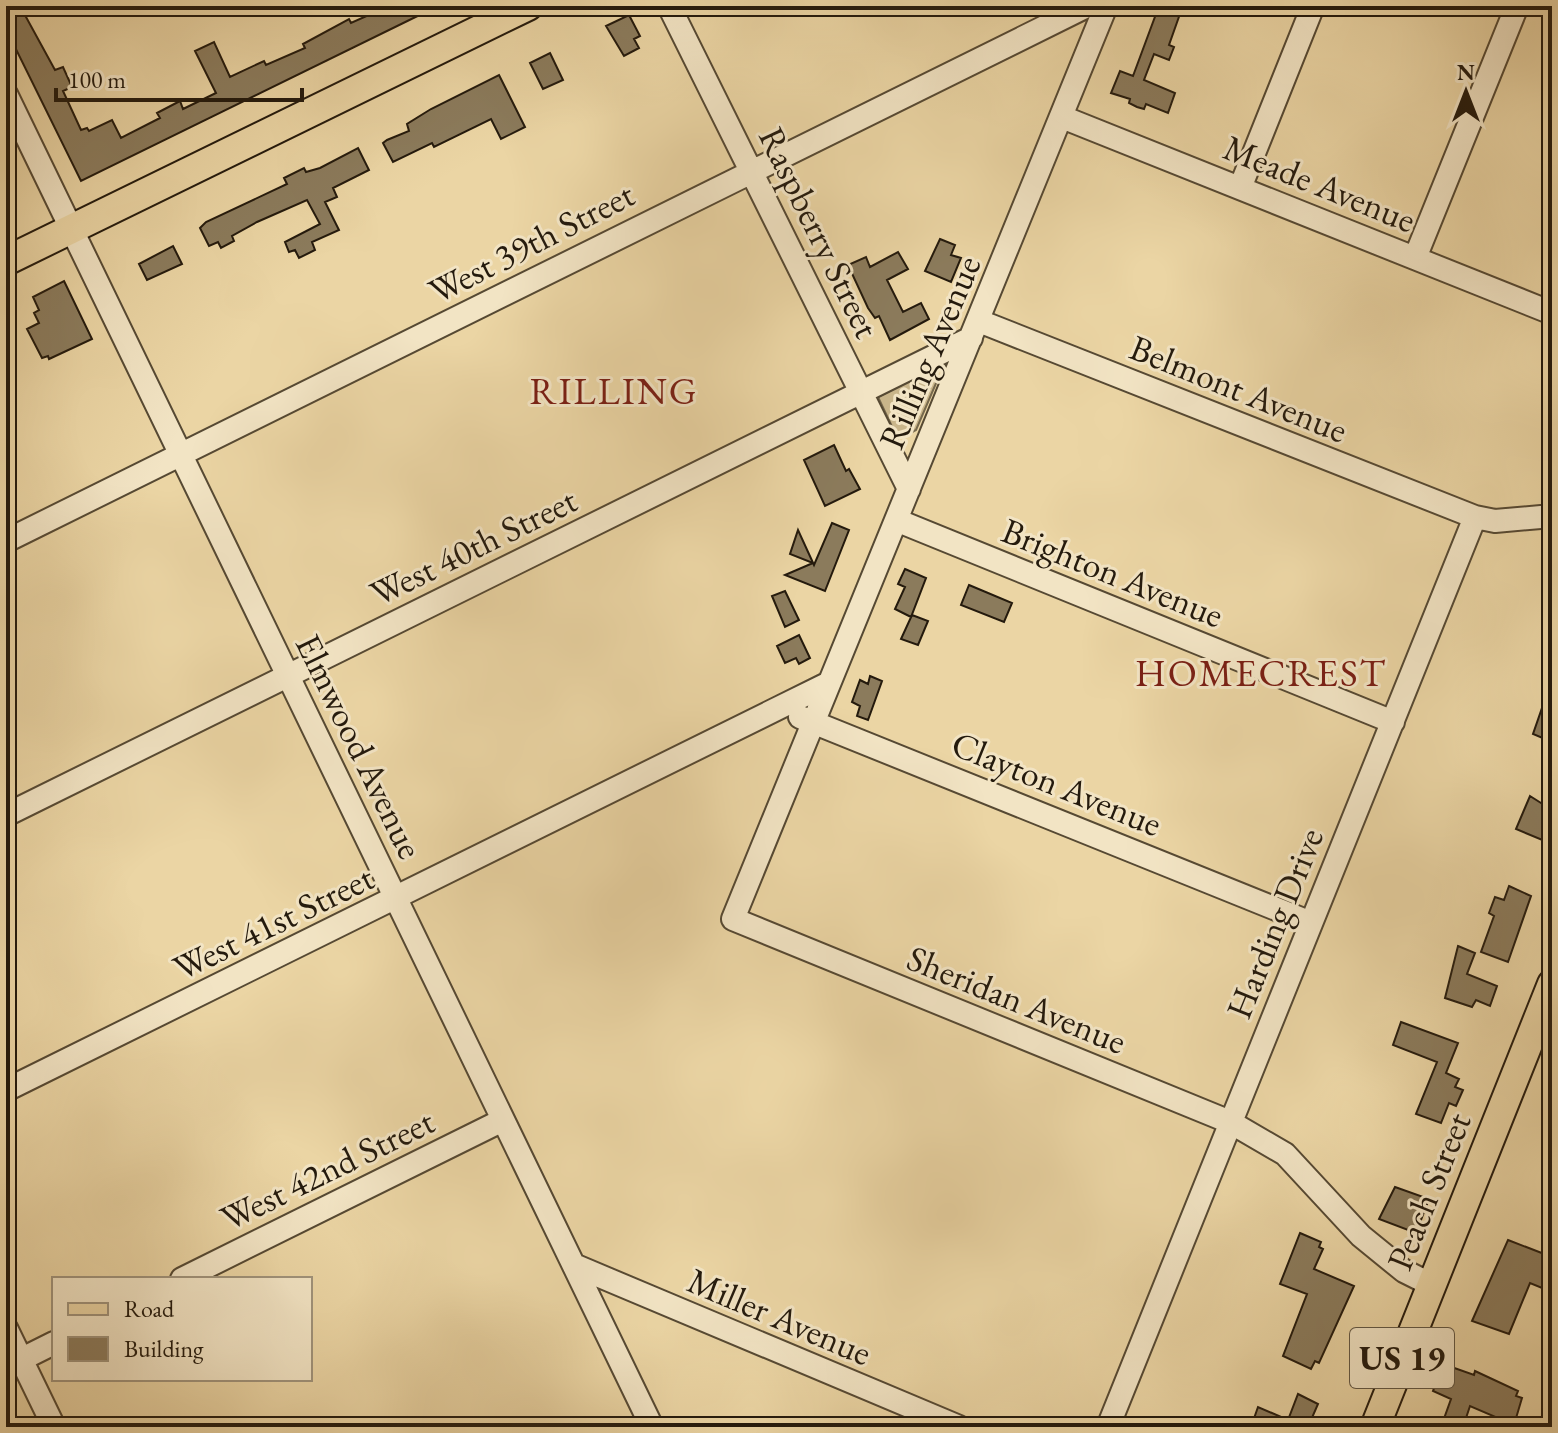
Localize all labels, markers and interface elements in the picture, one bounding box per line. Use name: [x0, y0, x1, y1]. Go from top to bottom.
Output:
scale bar: [56, 52, 302, 102]
north arrow: [1426, 52, 1506, 132]
text: N: [1457, 58, 1475, 87]
text: 100 m: [68, 64, 126, 95]
street label: Raspberry Street: [748, 119, 891, 346]
street label: Meade Avenue: [1217, 124, 1423, 243]
street label: West 39th Street: [421, 170, 642, 314]
street label: Rilling Avenue: [868, 248, 991, 456]
street label: Belmont Avenue: [1123, 324, 1354, 453]
district label: RILLING: [529, 366, 699, 415]
street label: West 40th Street: [362, 476, 585, 617]
street label: Brighton Avenue: [995, 507, 1230, 638]
street label: Elmwood Avenue: [285, 626, 434, 866]
district label: HOMECREST: [1135, 648, 1387, 697]
street label: Clayton Avenue: [945, 720, 1169, 847]
street label: Harding Drive: [1215, 821, 1334, 1025]
street label: West 41st Street: [165, 853, 382, 991]
street label: Sheridan Avenue: [900, 934, 1133, 1065]
street label: West 42nd Street: [213, 1097, 442, 1241]
street label: Peach Street: [1376, 1105, 1482, 1277]
street label: Miller Avenue: [681, 1257, 879, 1376]
legend: [52, 1277, 312, 1381]
text: Road: [124, 1293, 175, 1324]
road number: US 19: [1350, 1328, 1454, 1388]
text: Building: [124, 1333, 204, 1364]

